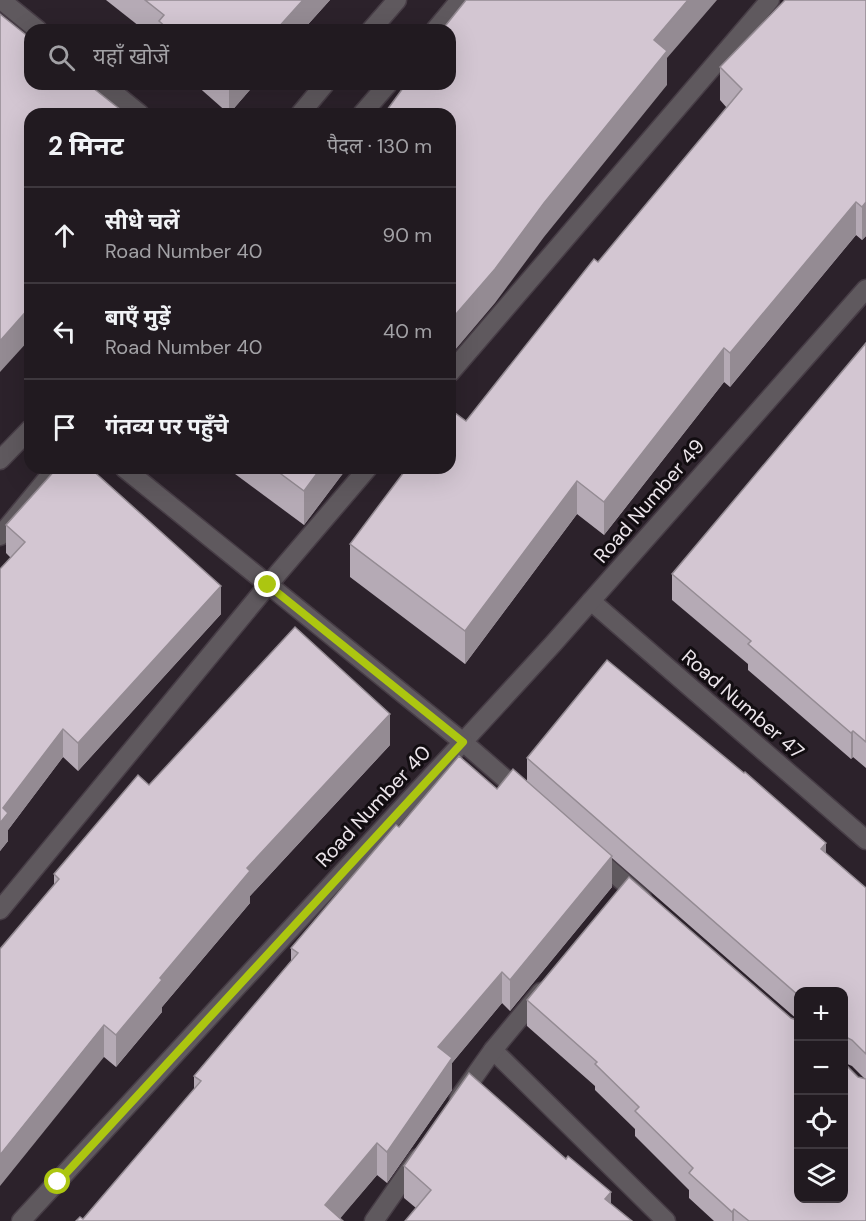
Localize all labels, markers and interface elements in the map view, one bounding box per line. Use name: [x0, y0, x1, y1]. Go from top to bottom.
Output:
search box: [24, 24, 456, 90]
icon: search: [45, 41, 78, 74]
text: यहाँ खोजें: [93, 42, 169, 71]
text: 2 मिनट: [48, 129, 124, 163]
text: पैदल · 130 m: [327, 133, 432, 159]
text: सीधे चलें: [105, 207, 180, 236]
icon: ahead: [48, 219, 81, 252]
text: 90 m: [383, 222, 432, 248]
text: Road Number 40: [105, 238, 262, 264]
text: बाएँ मुड़ें: [105, 303, 171, 332]
icon: left: [48, 315, 81, 348]
text: 40 m: [383, 318, 432, 344]
text: Road Number 40: [105, 334, 262, 360]
icon: arrive: [48, 411, 81, 444]
text: गंतव्य पर पहुँचे: [105, 412, 228, 441]
street label: Road Number 49: [588, 433, 710, 569]
route end: [254, 571, 280, 597]
street label: Road Number 47: [676, 644, 810, 764]
street label: Road Number 40: [310, 740, 436, 872]
map controls: [794, 987, 848, 1203]
button: +: [794, 987, 848, 1041]
button: −: [794, 1041, 848, 1095]
button: locate: [794, 1095, 848, 1149]
button: layers: [794, 1149, 848, 1203]
route start: [44, 1168, 70, 1194]

